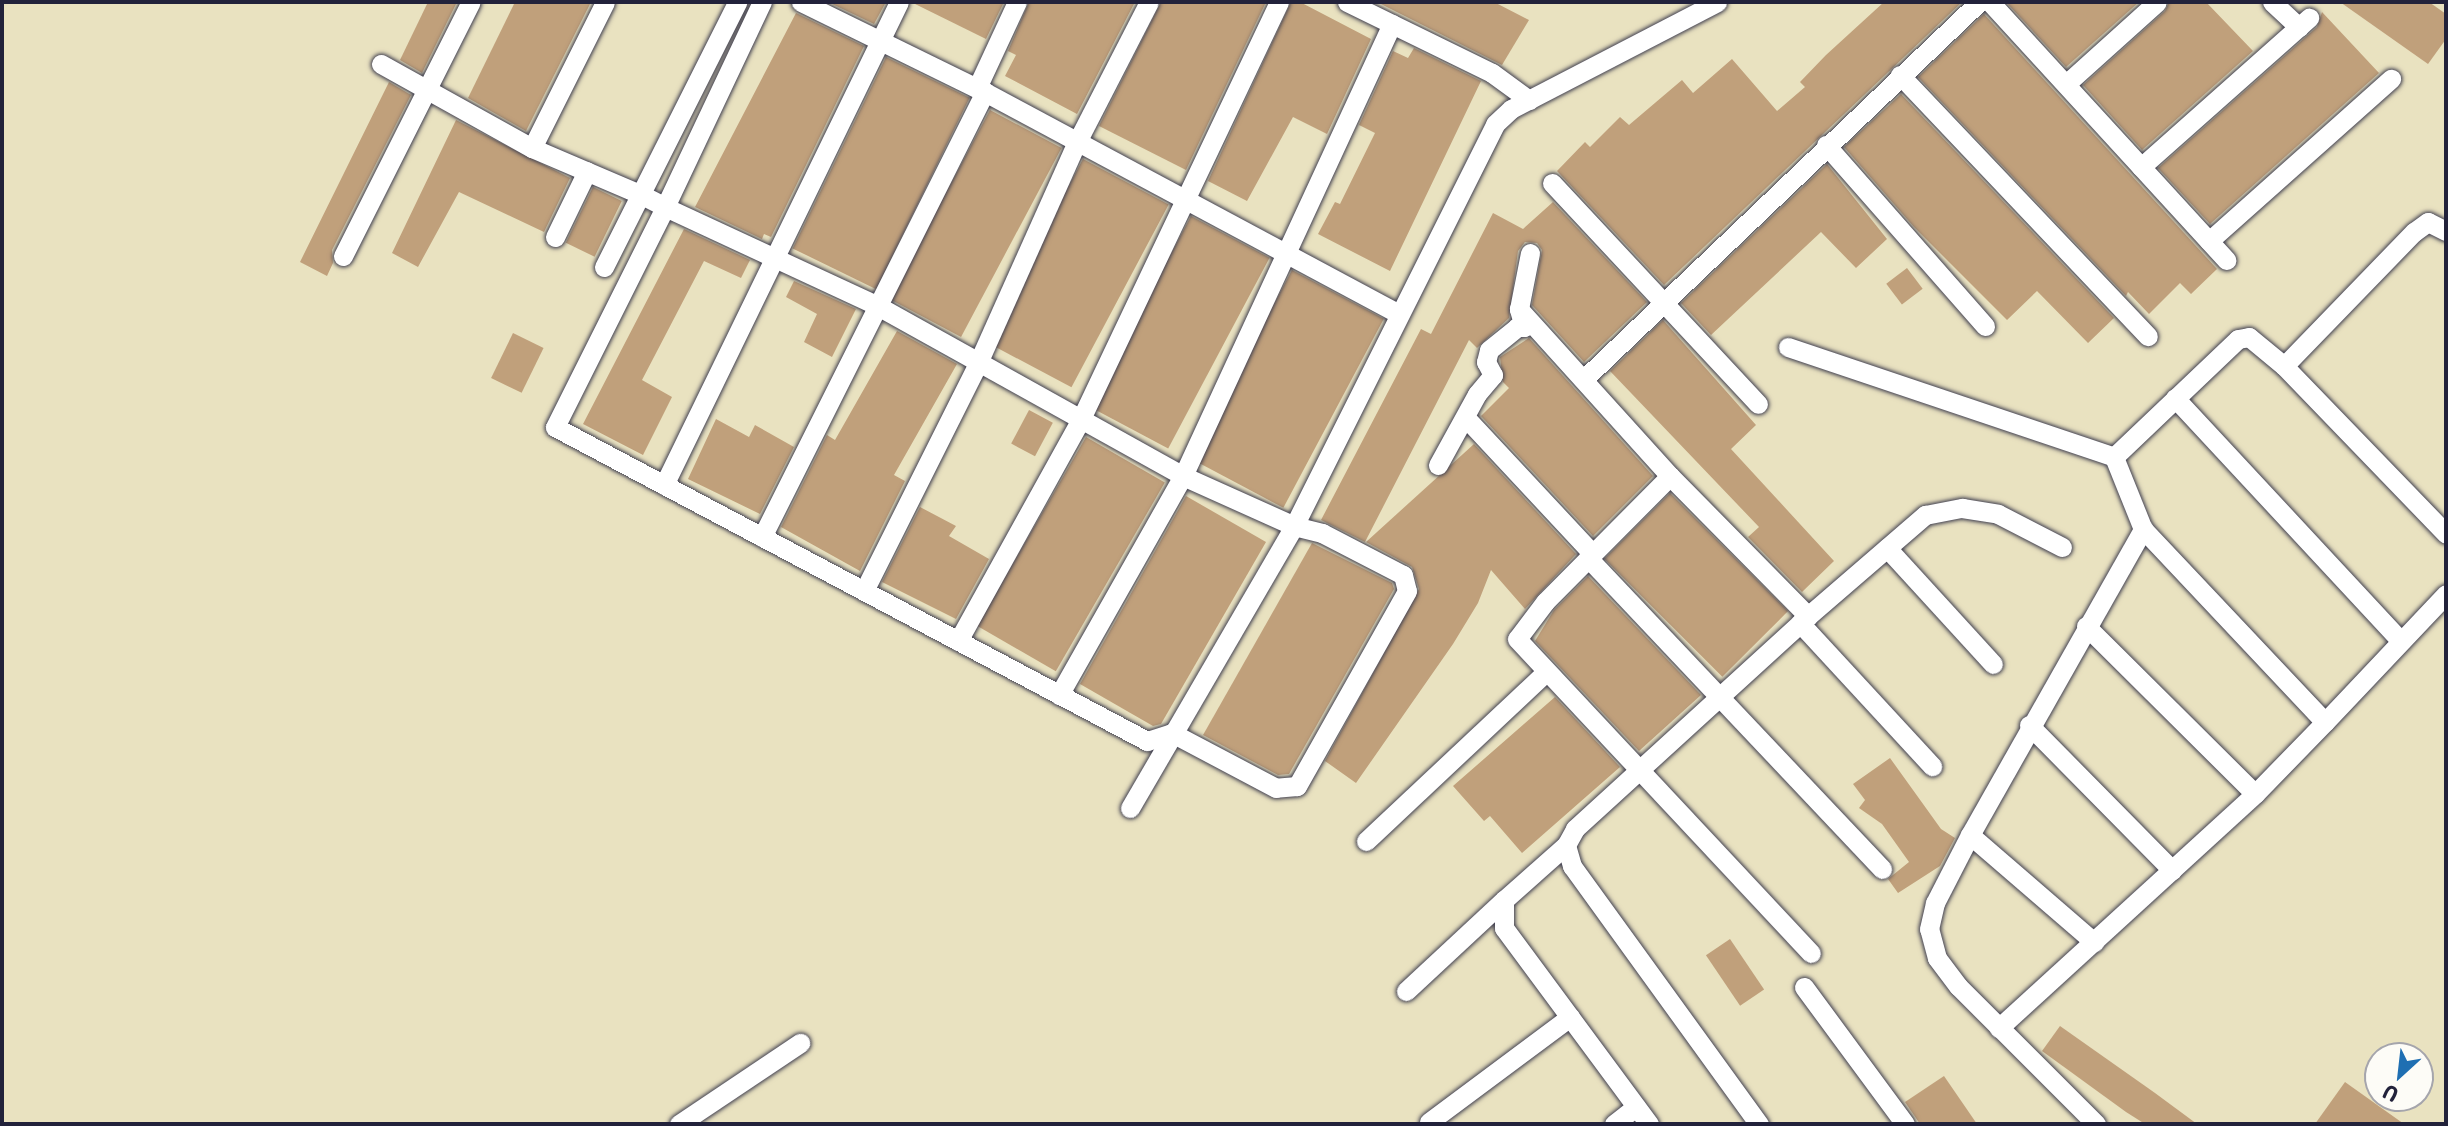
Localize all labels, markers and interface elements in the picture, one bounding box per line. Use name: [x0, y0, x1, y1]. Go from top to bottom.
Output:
north arrow: [2364, 1042, 2434, 1112]
text: U: [2378, 1078, 2403, 1110]

